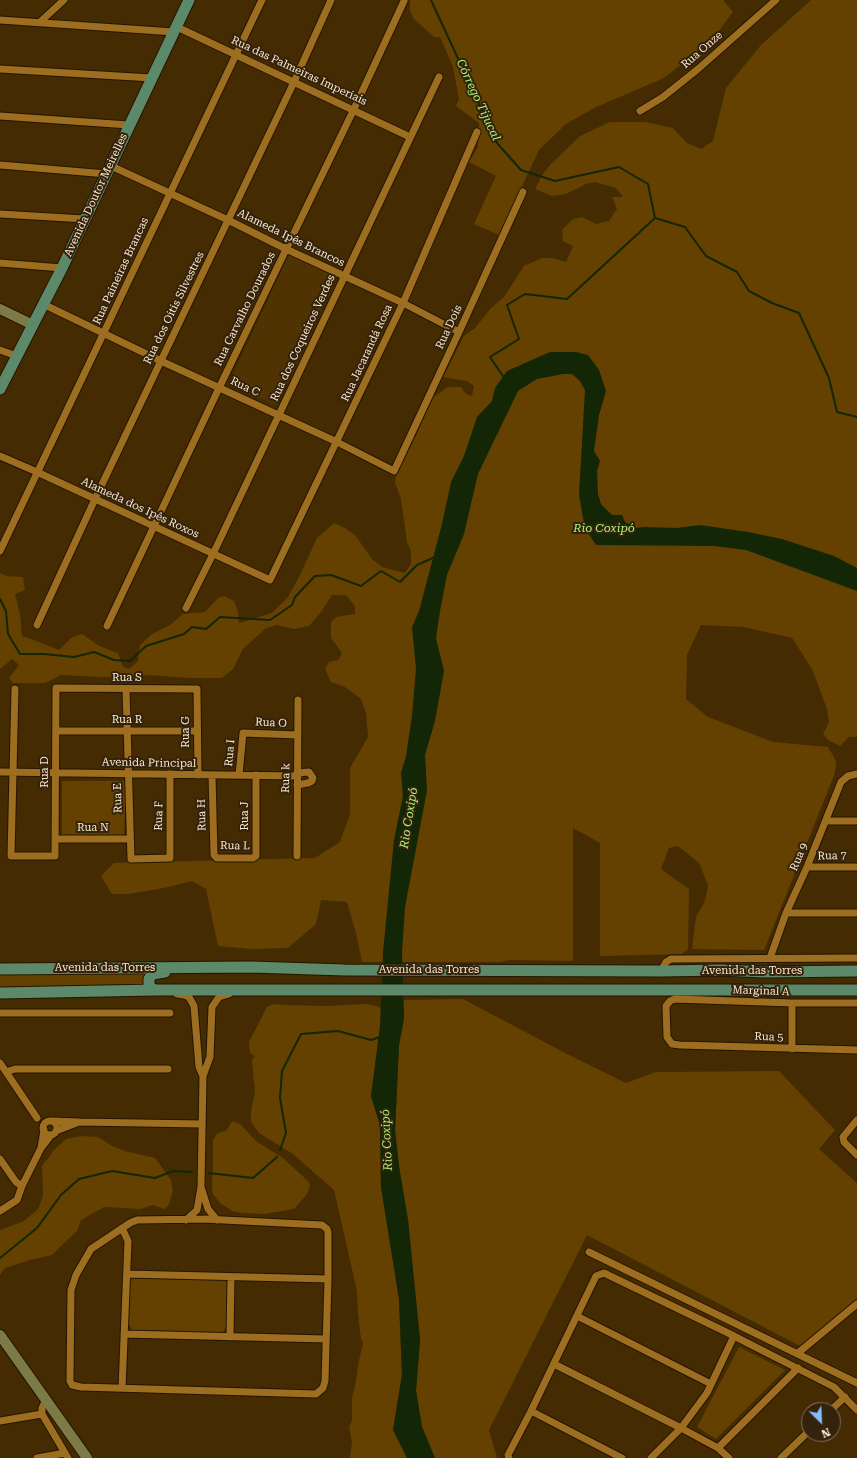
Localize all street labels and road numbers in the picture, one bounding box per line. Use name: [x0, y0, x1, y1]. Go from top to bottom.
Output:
street label: Rua Onze: [679, 29, 725, 71]
street label: Rua das Palmeiras Imperiais: [229, 34, 369, 108]
street label: Avenida Doutor Meirelles: [62, 131, 130, 259]
street label: Alameda Ipês Brancos: [235, 206, 347, 270]
street label: Rua Paineiras Brancas: [90, 215, 152, 327]
street label: Rua dos Oitis Silvestres: [141, 250, 207, 366]
street label: Rua Carvalho Dourados: [212, 250, 278, 368]
street label: Rua dos Coqueiros Verdes: [268, 273, 338, 403]
street label: Rua Jacarandá Rosa: [339, 302, 395, 404]
street label: Rua Dois: [433, 303, 465, 351]
street label: Rua C: [228, 374, 262, 400]
street label: Alameda dos Ipês Roxos: [79, 475, 201, 541]
street label: Rua S: [112, 671, 142, 685]
street label: Rua R: [112, 713, 142, 727]
street label: Rua G: [179, 716, 193, 748]
street label: Rua O: [255, 716, 287, 730]
street label: Rua I: [222, 739, 238, 767]
street label: Rua D: [38, 756, 52, 788]
street label: Avenida Principal: [102, 756, 196, 770]
street label: Rua k: [279, 763, 293, 793]
street label: Rua E: [111, 783, 125, 813]
street label: Rua H: [195, 799, 209, 831]
street label: Rua F: [152, 801, 166, 831]
street label: Rua J: [238, 801, 252, 831]
street label: Rua N: [77, 821, 109, 835]
street label: Rua L: [220, 839, 250, 853]
street label: Rua 9: [787, 841, 811, 873]
street label: Rua 7: [817, 849, 847, 863]
street label: Avenida das Torres: [55, 961, 155, 975]
street label: Avenida das Torres: [379, 963, 479, 977]
street label: Avenida das Torres: [702, 964, 802, 978]
street label: Marginal A: [732, 983, 790, 999]
street label: Rua 5: [754, 1030, 784, 1044]

